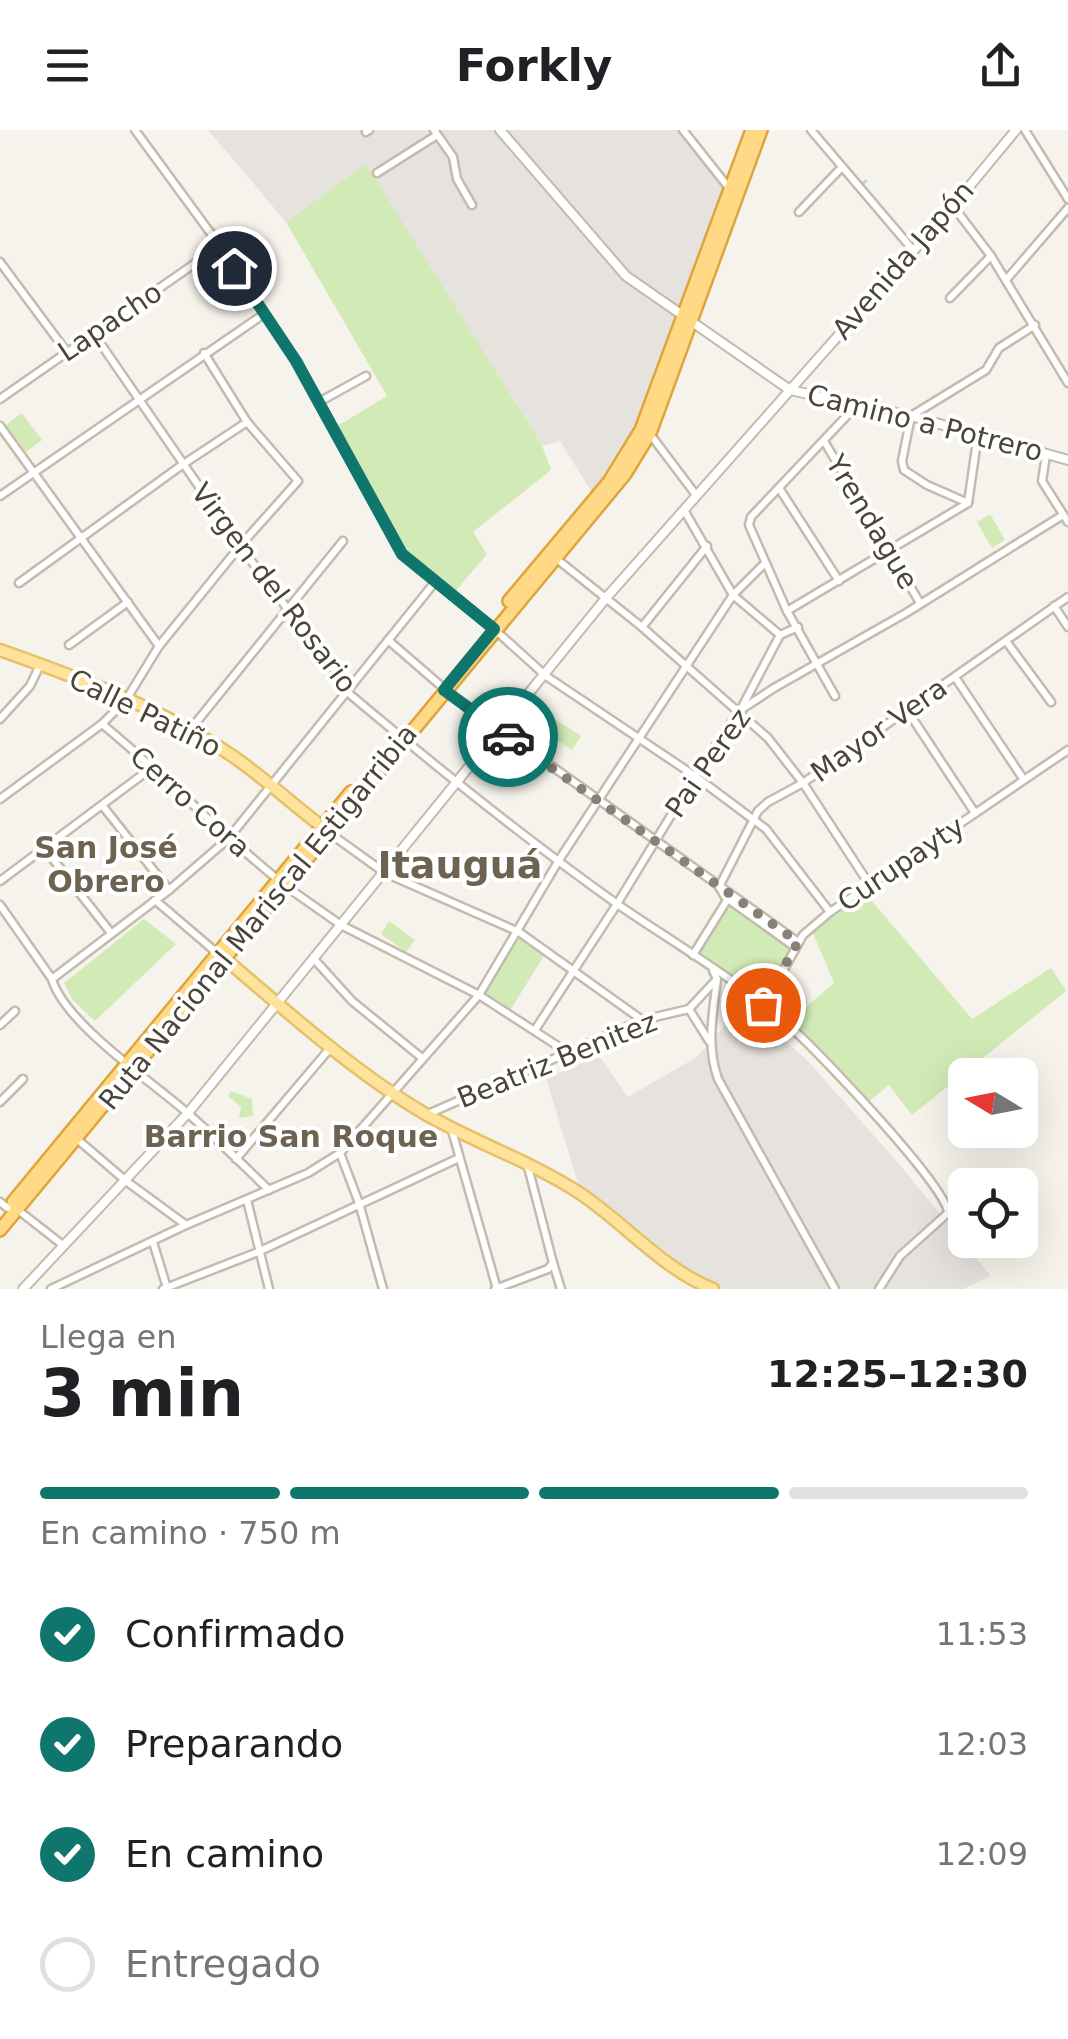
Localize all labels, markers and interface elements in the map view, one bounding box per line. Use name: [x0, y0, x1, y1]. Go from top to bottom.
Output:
icon: menu: [40, 38, 95, 93]
icon: share: [973, 38, 1028, 93]
text: Forkly: [456, 39, 612, 92]
street label: Avenida Japón: [825, 174, 981, 346]
pin: [192, 226, 277, 311]
icon: home: [207, 241, 262, 296]
street label: Lapacho: [52, 275, 168, 369]
street label: Camino a Potrero: [804, 378, 1046, 468]
street label: Yrendague: [819, 448, 925, 595]
street label: Virgen del Rosario: [184, 477, 364, 699]
street label: Calle Patiño: [64, 662, 226, 764]
street label: Mayor Vera: [805, 671, 953, 789]
courier: [458, 687, 558, 787]
street label: Pai Perez: [659, 702, 757, 824]
icon: car: [481, 710, 536, 765]
street label: Ruta Nacional Mariscal Estigarribia: [92, 718, 424, 1116]
street label: Cerro Cora: [123, 740, 257, 864]
street label: Curupayty: [831, 810, 971, 918]
district label: San José Obrero: [34, 830, 178, 899]
district label: Itauguá: [378, 843, 542, 887]
pin: [721, 963, 806, 1048]
icon: bag: [736, 978, 791, 1033]
street label: Beatriz Benitez: [452, 1005, 662, 1115]
north arrow: [948, 1058, 1038, 1148]
map controls: [948, 1058, 1038, 1258]
district label: Barrio San Roque: [144, 1119, 438, 1154]
button: locate: [948, 1168, 1038, 1258]
text: Llega en: [40, 1318, 176, 1356]
text: 12:25–12:30: [767, 1352, 1028, 1396]
text: 3 min: [40, 1356, 244, 1431]
text: En camino · 750 m: [40, 1514, 341, 1552]
icon: check: [40, 1607, 95, 1662]
text: Confirmado: [125, 1612, 345, 1656]
text: 11:53: [936, 1615, 1028, 1653]
icon: check: [40, 1717, 95, 1772]
text: Preparando: [125, 1722, 343, 1766]
text: 12:03: [936, 1725, 1028, 1763]
icon: check: [40, 1827, 95, 1882]
text: En camino: [125, 1832, 324, 1876]
text: 12:09: [936, 1835, 1028, 1873]
text: Entregado: [125, 1942, 321, 1986]

